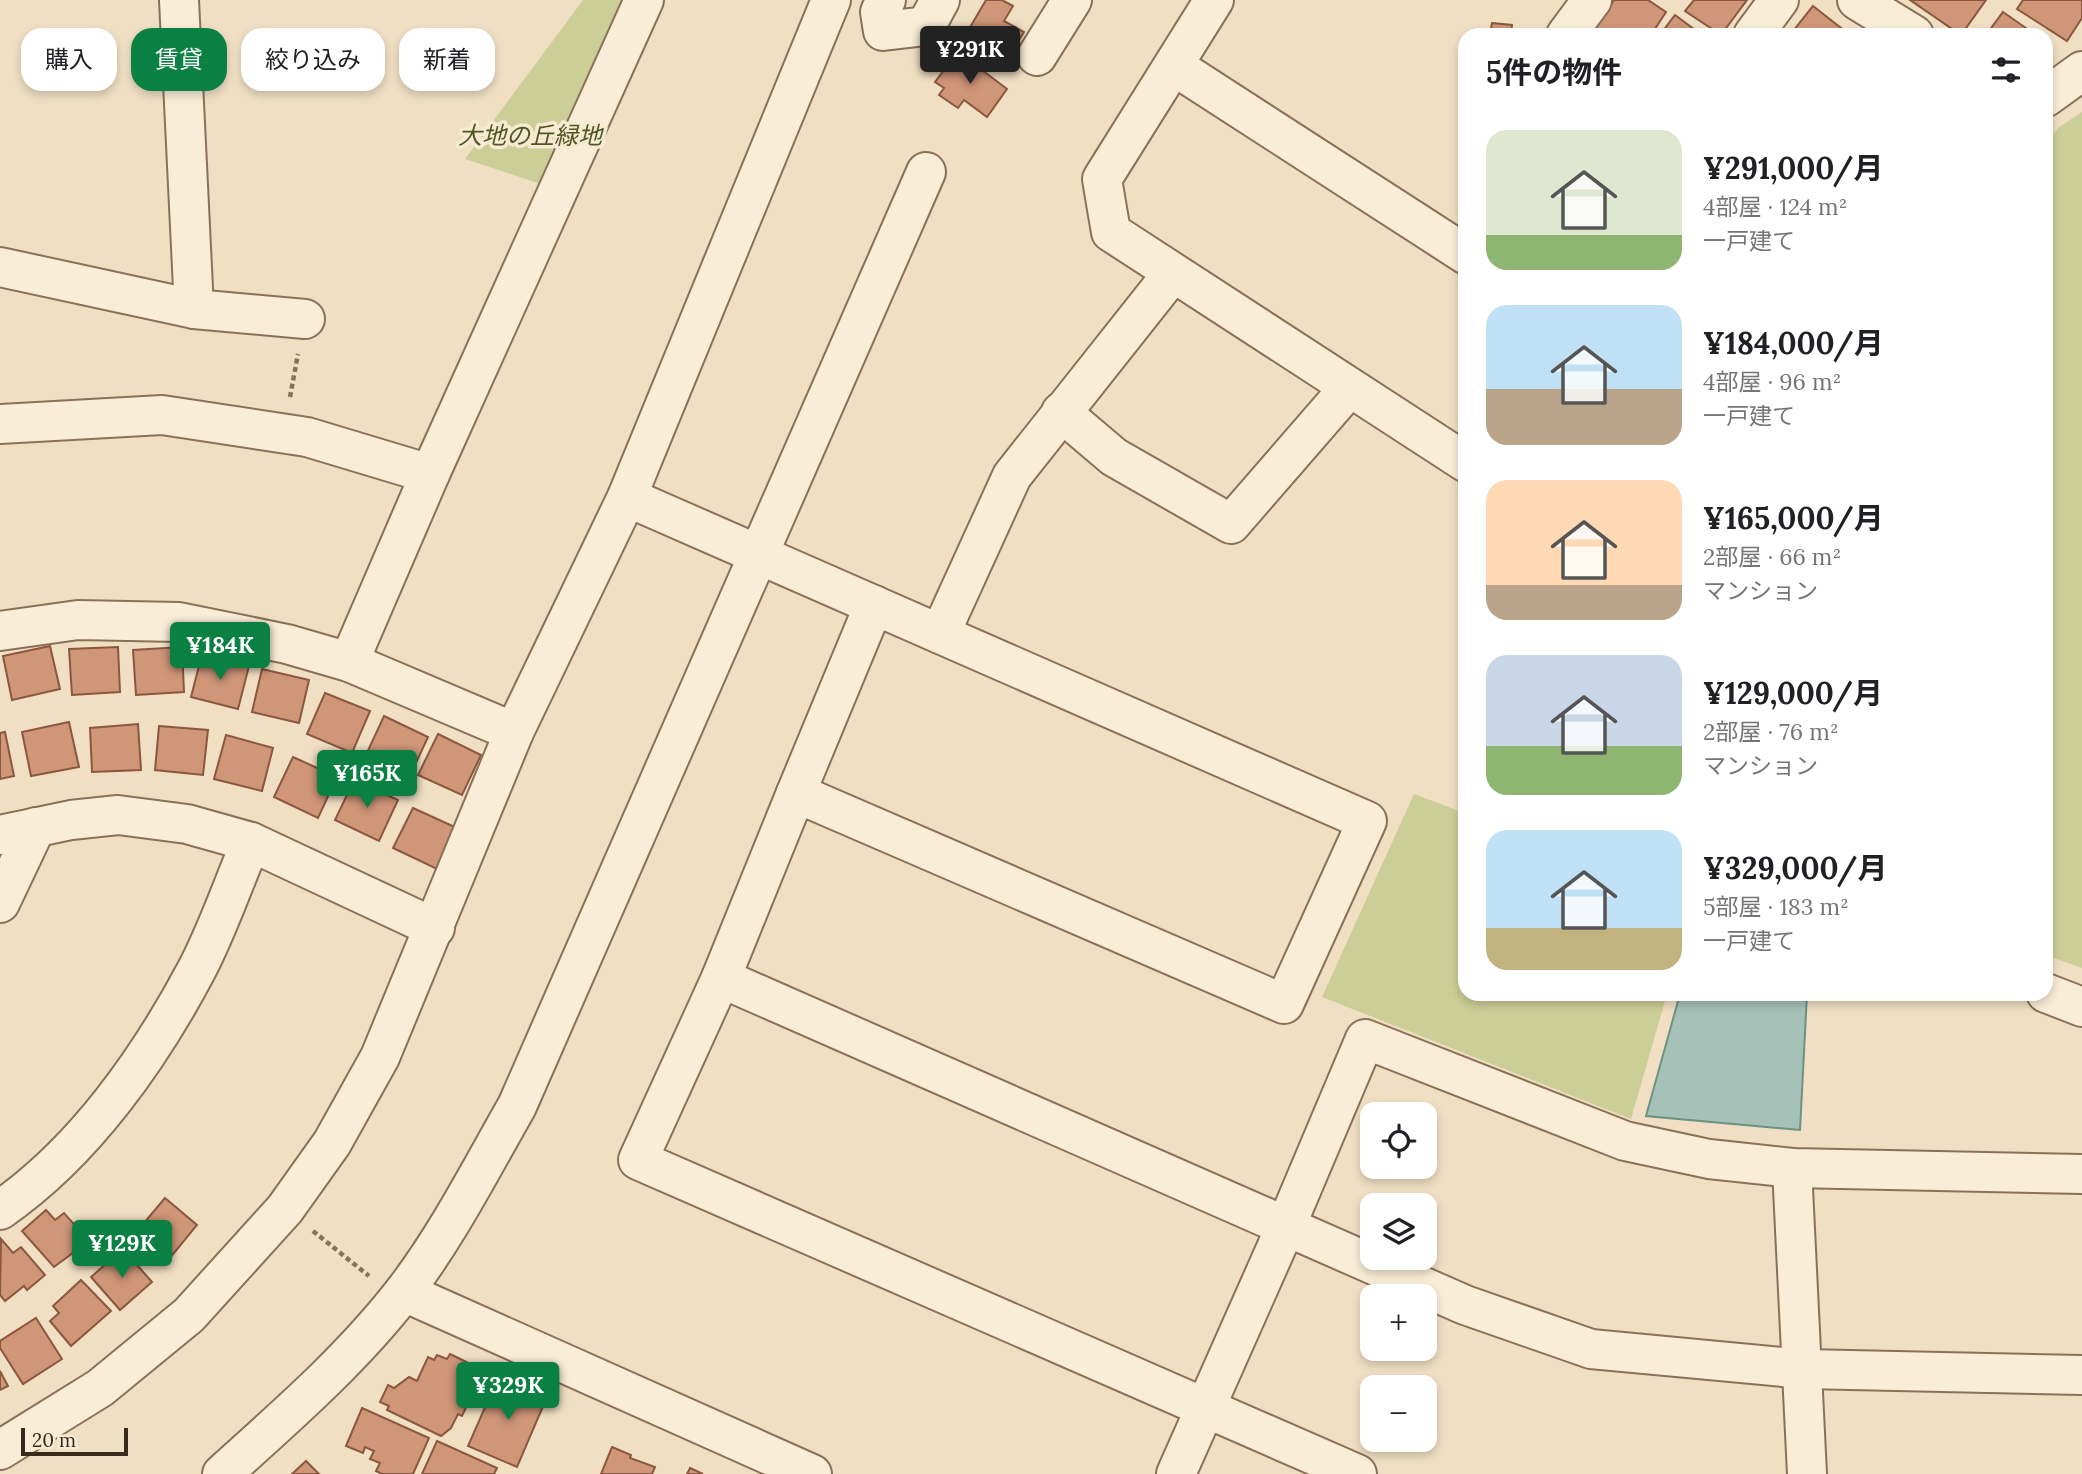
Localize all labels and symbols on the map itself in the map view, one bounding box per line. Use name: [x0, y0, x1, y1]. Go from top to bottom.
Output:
pin: ¥291K: [921, 27, 1019, 86]
park label: 大地の丘緑地: [458, 120, 605, 151]
pin: ¥184K: [171, 622, 269, 682]
pin: ¥165K: [318, 750, 416, 810]
pin: ¥129K: [73, 1220, 171, 1280]
pin: ¥329K: [459, 1362, 557, 1422]
scale bar: [21, 1425, 128, 1457]

